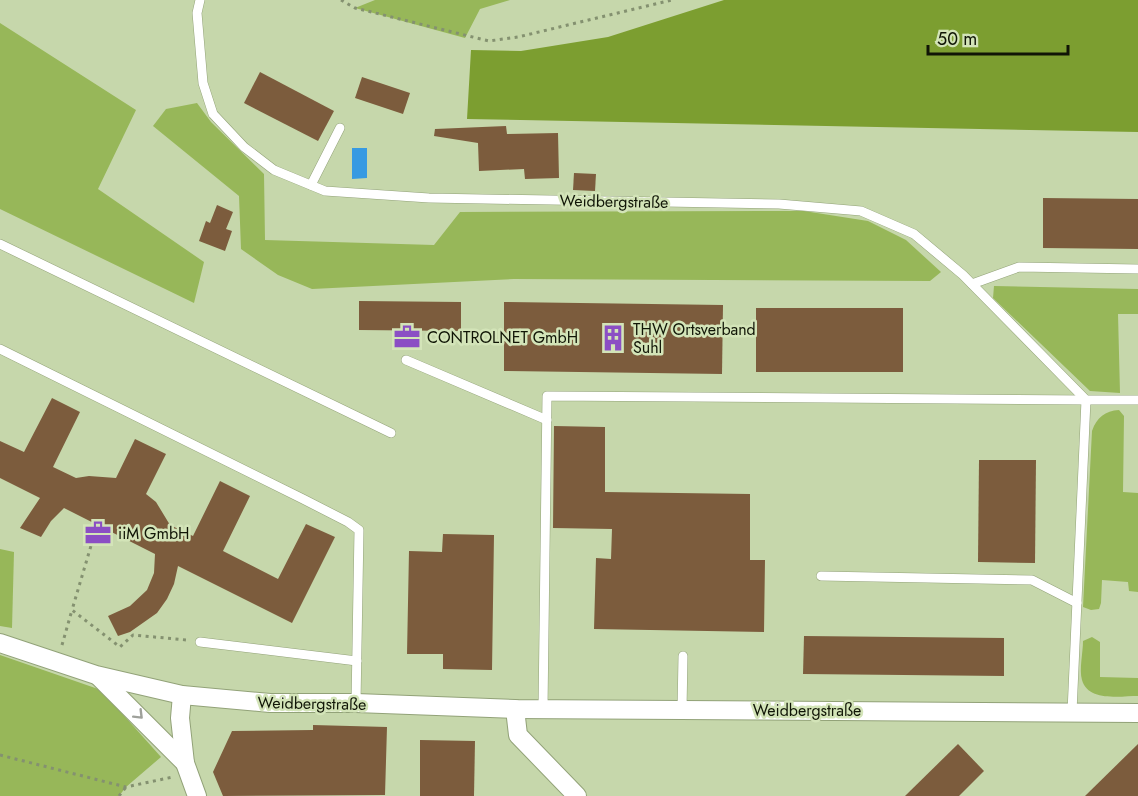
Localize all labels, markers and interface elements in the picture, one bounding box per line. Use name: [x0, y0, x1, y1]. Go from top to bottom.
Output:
scale bar: [928, 18, 1068, 56]
text: 50 m: [937, 26, 977, 52]
street label: Weidbergstraße: [560, 189, 668, 214]
place label: THW Ortsverband Suhl: [633, 318, 756, 359]
office icon: CONTROLNET GmbH: [392, 322, 422, 352]
building icon: THW Ortsverband Suhl: [598, 323, 628, 353]
place label: CONTROLNET GmbH: [427, 326, 578, 349]
office icon: iiM GmbH: [83, 518, 113, 548]
place label: iiM GmbH: [118, 522, 190, 545]
street label: Weidbergstraße: [258, 691, 366, 716]
street label: Weidbergstraße: [753, 699, 861, 722]
one-way arrow: [131, 708, 142, 719]

